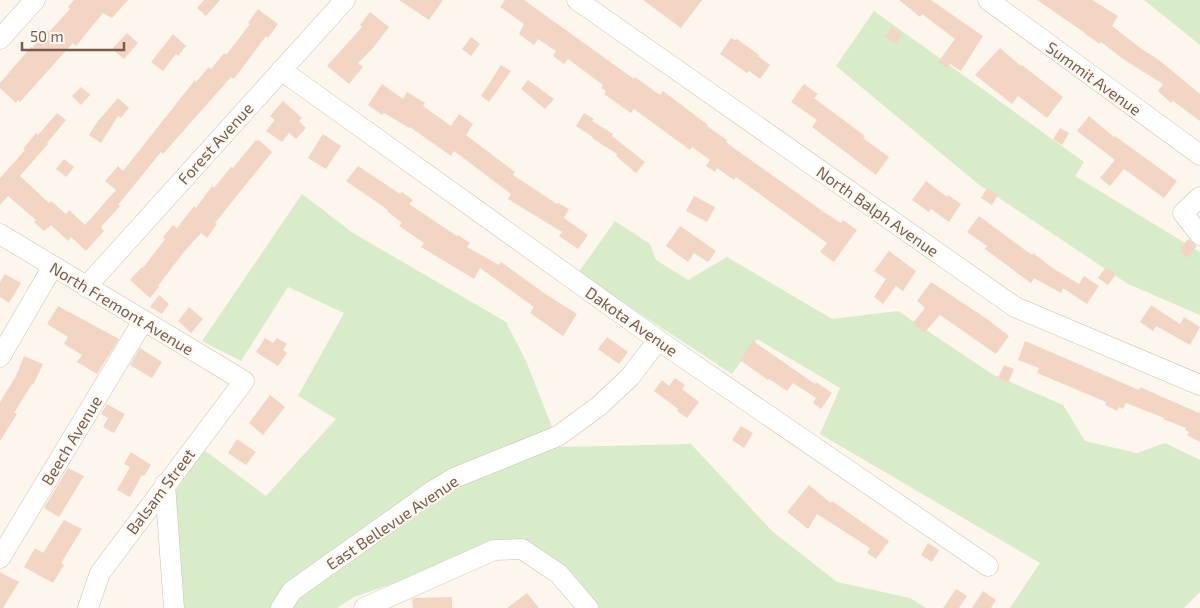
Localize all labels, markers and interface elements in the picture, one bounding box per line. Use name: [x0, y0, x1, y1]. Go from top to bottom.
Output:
scale bar: [22, 20, 125, 52]
text: 50 m: [30, 27, 64, 45]
street label: Summit Avenue: [1043, 37, 1145, 119]
street label: Forest Avenue: [173, 98, 257, 188]
street label: North Balph Avenue: [813, 162, 943, 260]
street label: North Fremont Avenue: [47, 258, 197, 358]
street label: Dakota Avenue: [582, 282, 682, 360]
street label: Beech Avenue: [37, 392, 105, 488]
street label: Balsam Street: [122, 444, 198, 538]
street label: East Bellevue Avenue: [322, 471, 462, 573]

